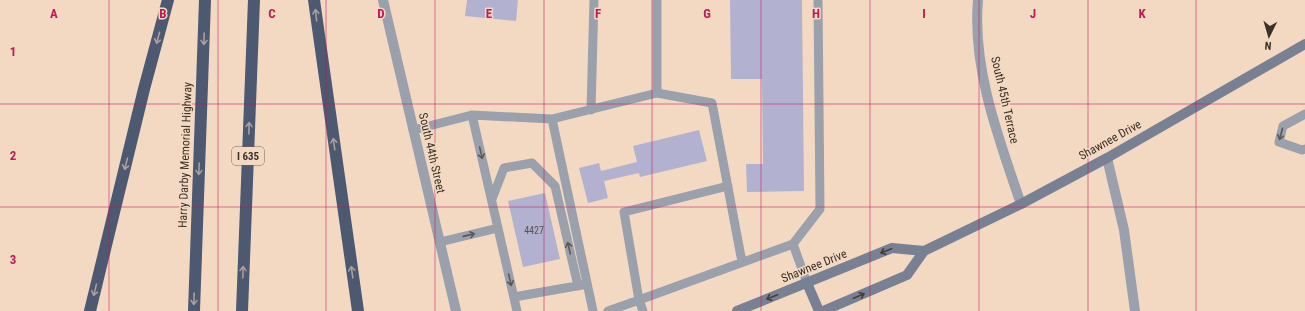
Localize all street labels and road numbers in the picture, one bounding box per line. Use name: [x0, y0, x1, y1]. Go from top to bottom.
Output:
street label: South 45th Terrace: [988, 55, 1022, 145]
street label: Harry Darby Memorial Highway: [175, 82, 195, 228]
street label: South 44th Street: [416, 111, 448, 195]
street label: Shawnee Drive: [1076, 117, 1144, 163]
road number: I 635: [232, 147, 264, 165]
street label: Shawnee Drive: [779, 246, 849, 285]

